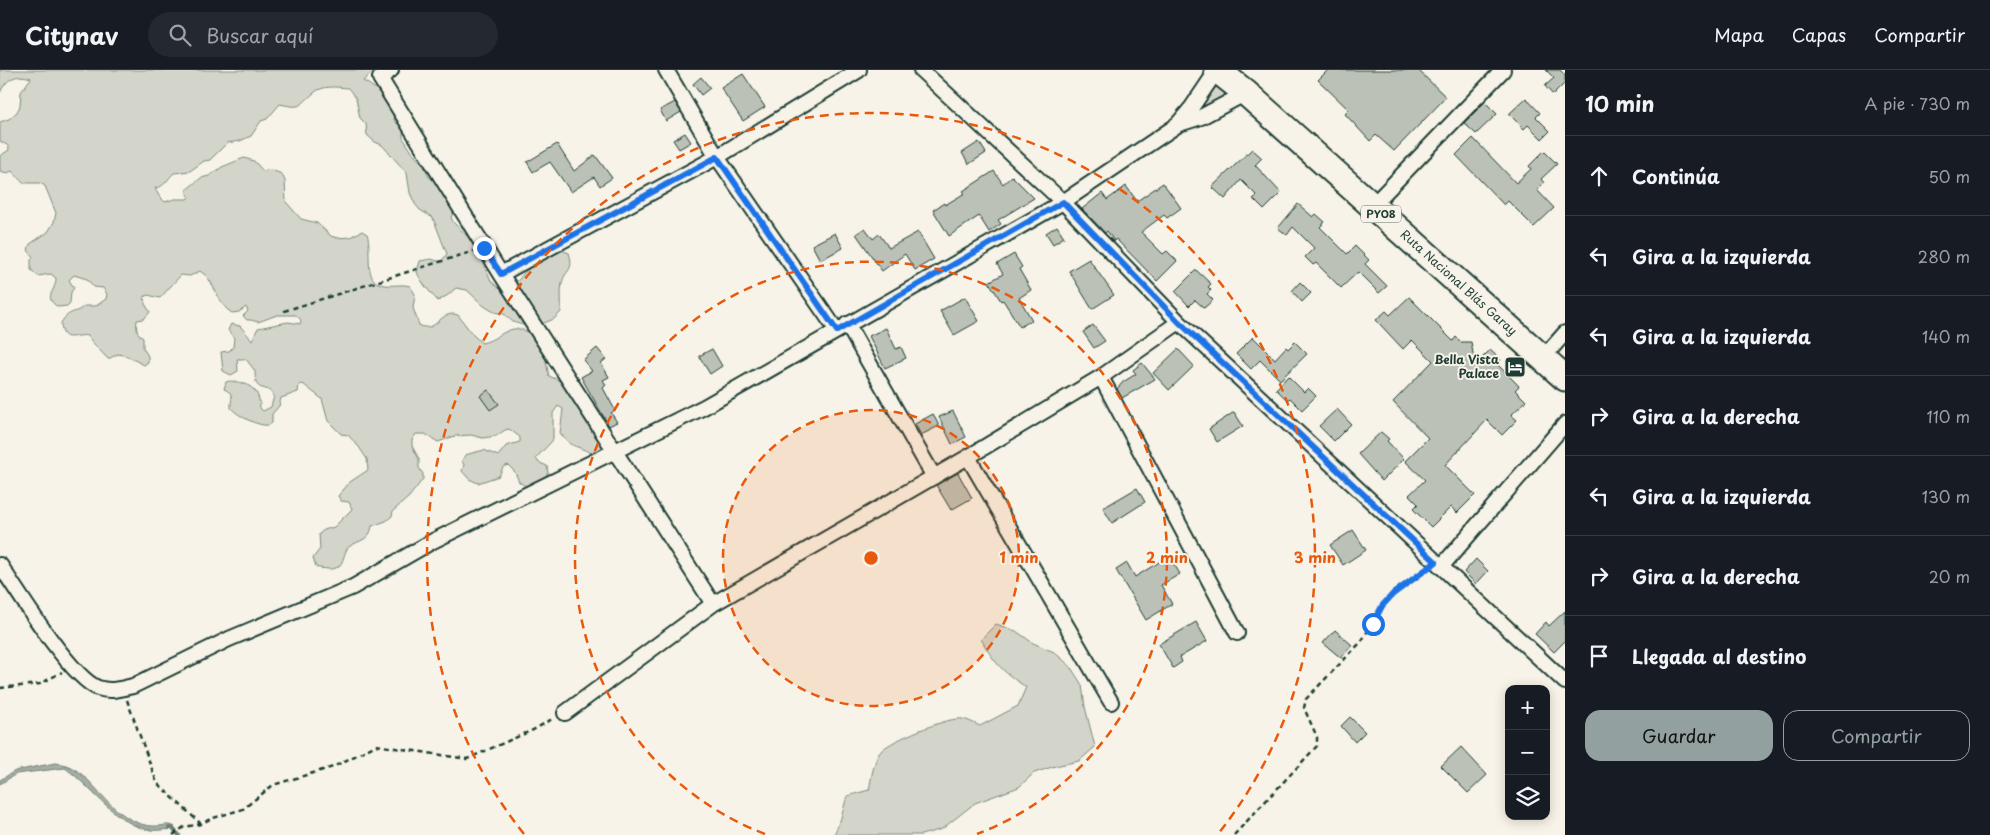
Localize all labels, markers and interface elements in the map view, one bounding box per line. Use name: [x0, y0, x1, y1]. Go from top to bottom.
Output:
search box: [148, 12, 498, 57]
text: Citynav: [25, 17, 118, 53]
icon: search: [166, 21, 194, 49]
text: Buscar aquí: [206, 21, 313, 49]
text: Mapa: [1714, 21, 1764, 48]
text: Capas: [1792, 21, 1846, 48]
text: Compartir: [1874, 21, 1965, 48]
text: 10 min: [1585, 87, 1655, 119]
text: A pie · 730 m: [1864, 91, 1970, 115]
icon: ahead: [1585, 162, 1613, 190]
text: Continúa: [1632, 162, 1720, 190]
text: 50 m: [1929, 164, 1970, 188]
road number: PY08: [1361, 206, 1401, 222]
street label: Ruta Nacional Blás Garay: [1397, 225, 1522, 339]
route end: [473, 237, 496, 260]
icon: left: [1585, 242, 1613, 270]
text: Gira a la izquierda: [1632, 242, 1811, 270]
text: 280 m: [1918, 244, 1970, 268]
icon: left: [1585, 322, 1613, 350]
text: Gira a la izquierda: [1632, 322, 1811, 350]
text: 140 m: [1922, 324, 1970, 348]
place label: Bella Vista Palace: [1434, 350, 1499, 382]
hotel icon: Bella Vista Palace: [1503, 355, 1527, 379]
icon: right: [1585, 402, 1613, 430]
text: Gira a la derecha: [1632, 402, 1800, 430]
text: 110 m: [1927, 404, 1970, 428]
icon: left: [1585, 482, 1613, 510]
text: Gira a la izquierda: [1632, 482, 1811, 510]
text: 130 m: [1922, 484, 1970, 508]
text: 1 min: [1000, 545, 1038, 568]
text: 2 min: [1146, 545, 1188, 568]
text: 3 min: [1294, 545, 1336, 568]
centre of rings: [862, 549, 880, 567]
icon: right: [1585, 562, 1613, 590]
text: Gira a la derecha: [1632, 562, 1800, 590]
text: 20 m: [1929, 564, 1970, 588]
route start: [1362, 613, 1385, 636]
icon: arrive: [1585, 642, 1613, 670]
text: Llegada al destino: [1632, 642, 1806, 670]
map controls: [1505, 685, 1550, 820]
button: +: [1505, 685, 1550, 730]
button: Guardar: [1585, 710, 1773, 761]
button: Compartir: [1783, 710, 1970, 761]
button: −: [1505, 730, 1550, 775]
button: layers: [1505, 775, 1550, 820]

